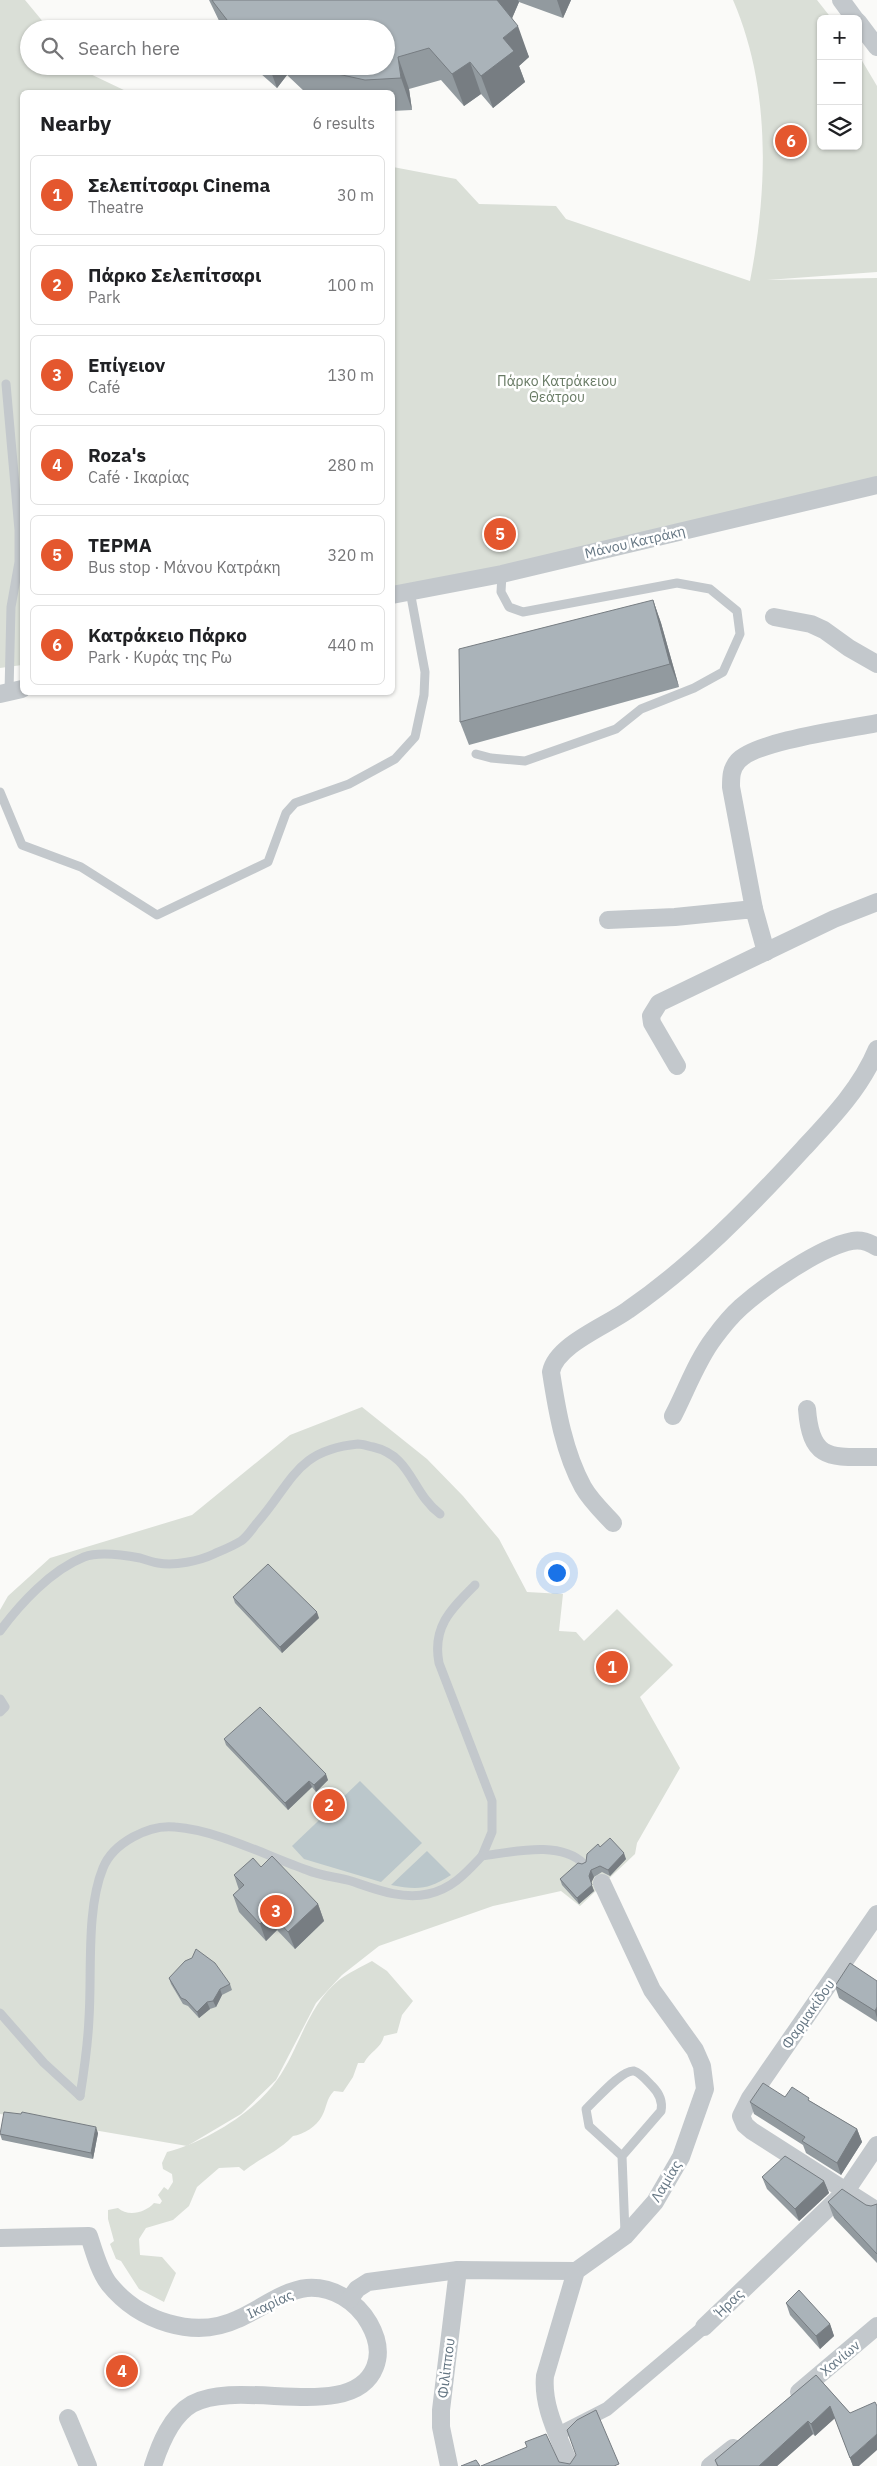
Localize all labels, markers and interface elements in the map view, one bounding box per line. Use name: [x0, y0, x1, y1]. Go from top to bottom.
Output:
map controls: [817, 15, 862, 150]
button: +: [817, 15, 862, 60]
search box: [20, 20, 395, 75]
icon: search: [38, 34, 66, 62]
text: Search here: [78, 36, 180, 60]
button: −: [817, 60, 862, 105]
button: layers: [817, 105, 862, 150]
text: Nearby: [40, 109, 111, 137]
text: 6 results: [312, 113, 375, 133]
pin: 6: [775, 122, 807, 160]
text: Σελεπίτσαρι Cinema: [88, 173, 270, 197]
text: 1: [52, 185, 62, 205]
text: 30 m: [337, 185, 374, 205]
text: Theatre: [88, 197, 144, 217]
text: Πάρκο Σελεπίτσαρι: [88, 263, 261, 287]
text: 2: [52, 275, 62, 295]
text: 100 m: [327, 275, 374, 295]
text: Park: [88, 287, 120, 307]
text: Επίγειον: [88, 353, 165, 377]
text: 3: [52, 365, 62, 385]
text: 130 m: [327, 365, 374, 385]
park label: Πάρκο Κατράκειου Θεάτρου: [497, 372, 617, 406]
text: Café: [88, 377, 120, 397]
text: Roza's: [88, 443, 146, 467]
text: 4: [52, 455, 62, 475]
text: 280 m: [327, 455, 374, 475]
text: Café · Ικαρίας: [88, 467, 190, 487]
pin: 5: [484, 515, 516, 553]
street label: Μάνου Κατράκη: [583, 522, 687, 562]
text: ΤΕΡΜΑ: [88, 533, 152, 557]
text: 5: [52, 545, 62, 565]
text: 320 m: [327, 545, 374, 565]
text: Bus stop · Μάνου Κατράκη: [88, 557, 281, 577]
text: Κατράκειο Πάρκο: [88, 623, 247, 647]
text: 6: [52, 635, 62, 655]
text: 440 m: [327, 635, 374, 655]
text: Park · Κυράς της Ρω: [88, 647, 232, 667]
your location: [544, 1560, 570, 1586]
pin: 1: [596, 1648, 628, 1686]
pin: 2: [313, 1786, 345, 1824]
pin: 3: [260, 1892, 292, 1930]
street label: Φαρμακίδου: [777, 1976, 839, 2052]
street label: Λαμίας: [647, 2157, 686, 2205]
street label: Ικαρίας: [244, 2285, 296, 2323]
street label: Ήρας: [710, 2285, 748, 2322]
street label: Χανίων: [817, 2336, 863, 2380]
street label: Φιλίππου: [433, 2337, 459, 2399]
pin: 4: [106, 2352, 138, 2390]

